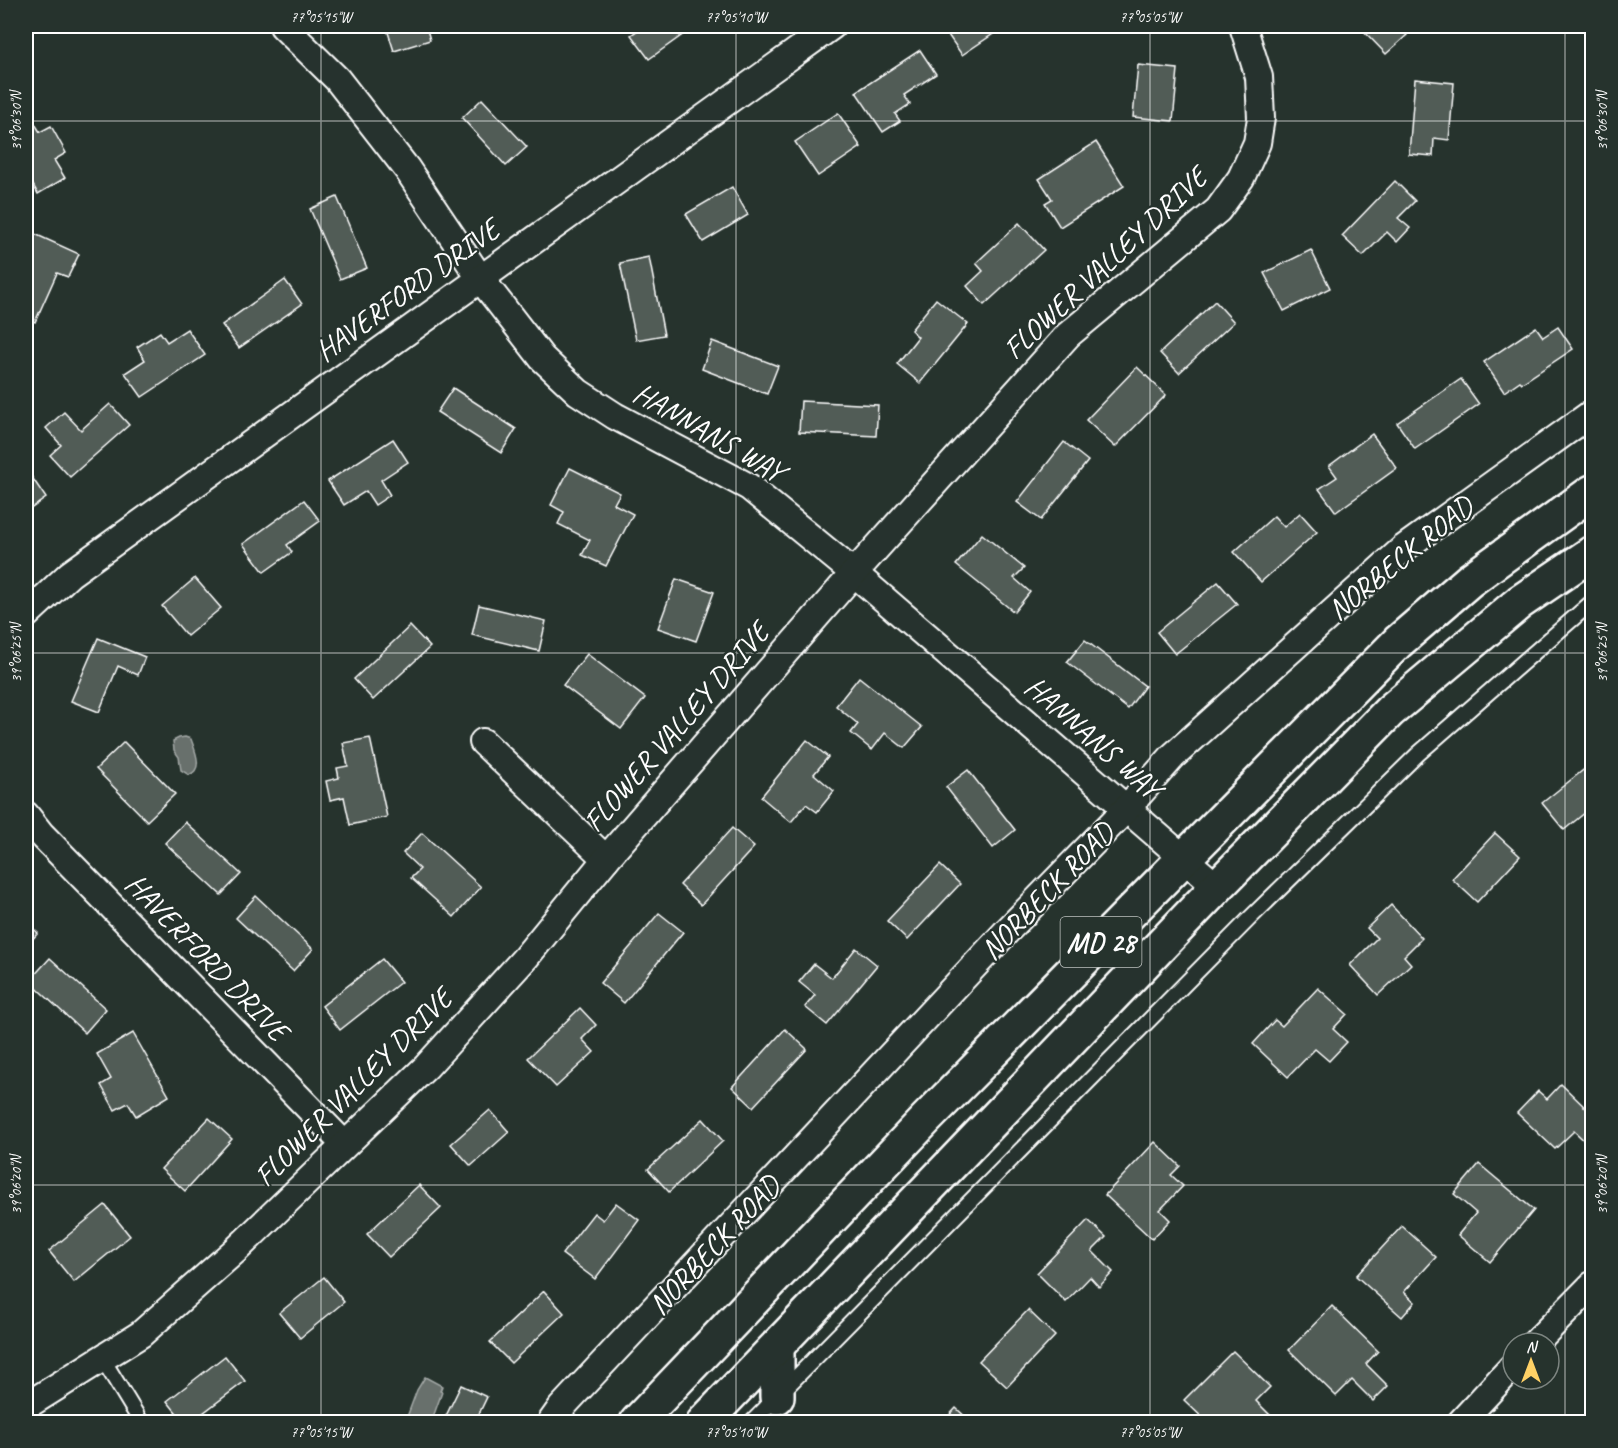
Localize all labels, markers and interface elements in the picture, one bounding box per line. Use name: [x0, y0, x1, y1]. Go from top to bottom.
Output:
text: 77°05'15"W: [291, 8, 355, 27]
text: 77°05'10"W: [706, 8, 770, 27]
text: 77°05'05"W: [1120, 8, 1184, 27]
text: 39°06'30"N: [7, 88, 26, 151]
text: 39°06'30"N: [1593, 88, 1612, 151]
street label: FLOWER VALLEY DRIVE: [995, 156, 1218, 367]
street label: HAVERFORD DRIVE: [307, 208, 510, 370]
street label: HANNANS WAY: [627, 374, 796, 493]
street label: NORBECK ROAD: [1319, 486, 1483, 628]
street label: FLOWER VALLEY DRIVE: [575, 612, 780, 840]
text: 39°06'25"N: [7, 620, 26, 683]
text: 39°06'25"N: [1593, 620, 1612, 683]
street label: HANNANS WAY: [1017, 668, 1173, 810]
street label: NORBECK ROAD: [972, 812, 1124, 968]
street label: HAVERFORD DRIVE: [117, 865, 299, 1051]
road number: MD 28: [1060, 917, 1142, 967]
street label: FLOWER VALLEY DRIVE: [246, 977, 463, 1194]
text: 39°06'20"N: [7, 1152, 26, 1215]
text: 39°06'20"N: [1593, 1152, 1612, 1215]
street label: NORBECK ROAD: [640, 1166, 790, 1323]
north arrow: [1501, 1331, 1561, 1391]
text: N: [1526, 1337, 1539, 1357]
text: 77°05'15"W: [291, 1423, 355, 1442]
text: 77°05'10"W: [706, 1423, 770, 1442]
text: 77°05'05"W: [1120, 1423, 1184, 1442]

